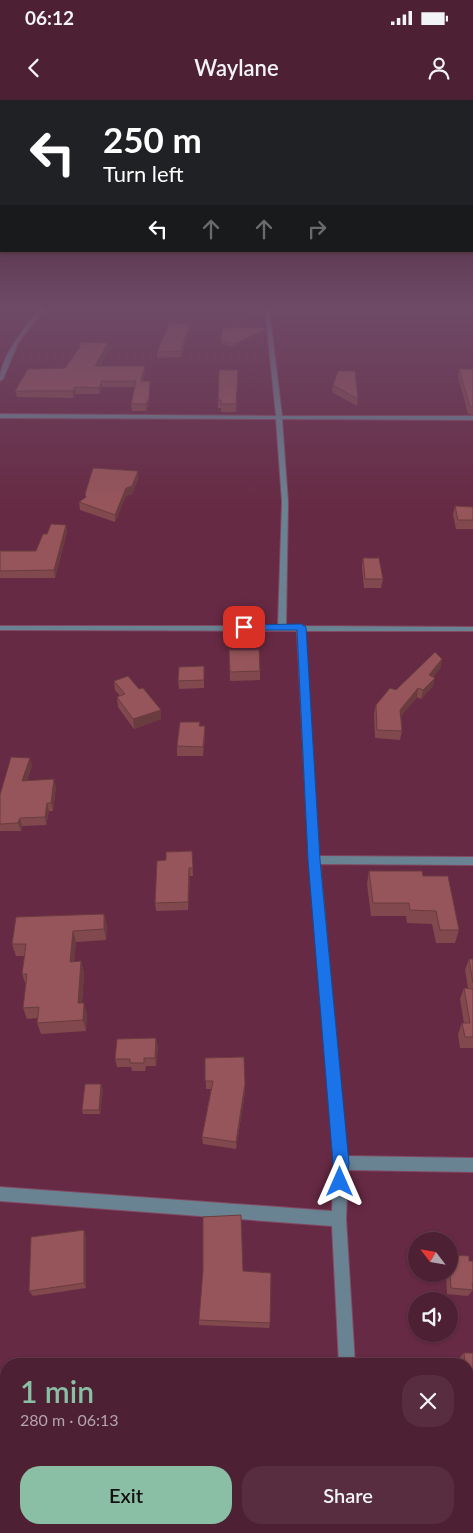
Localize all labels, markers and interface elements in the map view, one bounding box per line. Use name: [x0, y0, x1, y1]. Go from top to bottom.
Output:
text: 06:12: [25, 6, 74, 29]
icon: back: [20, 54, 48, 82]
text: Waylane: [194, 54, 279, 81]
icon: person: [425, 54, 453, 82]
text: 250 m: [103, 118, 202, 160]
icon: left: [20, 120, 85, 185]
text: Turn left: [103, 160, 184, 187]
icon: left: [144, 215, 172, 243]
icon: ahead: [197, 215, 225, 243]
icon: ahead: [250, 215, 278, 243]
icon: right: [303, 215, 331, 243]
pin: [223, 606, 265, 648]
icon: arrive: [230, 613, 258, 641]
position arrow: [313, 1155, 365, 1207]
north arrow: [408, 1232, 458, 1282]
map controls: [408, 1232, 458, 1342]
button: sound: [408, 1292, 458, 1342]
text: 1 min: [20, 1373, 94, 1409]
button: close: [402, 1375, 454, 1427]
text: 280 m · 06:13: [20, 1410, 119, 1429]
button: Exit: [20, 1466, 232, 1524]
button: Share: [242, 1466, 454, 1524]

